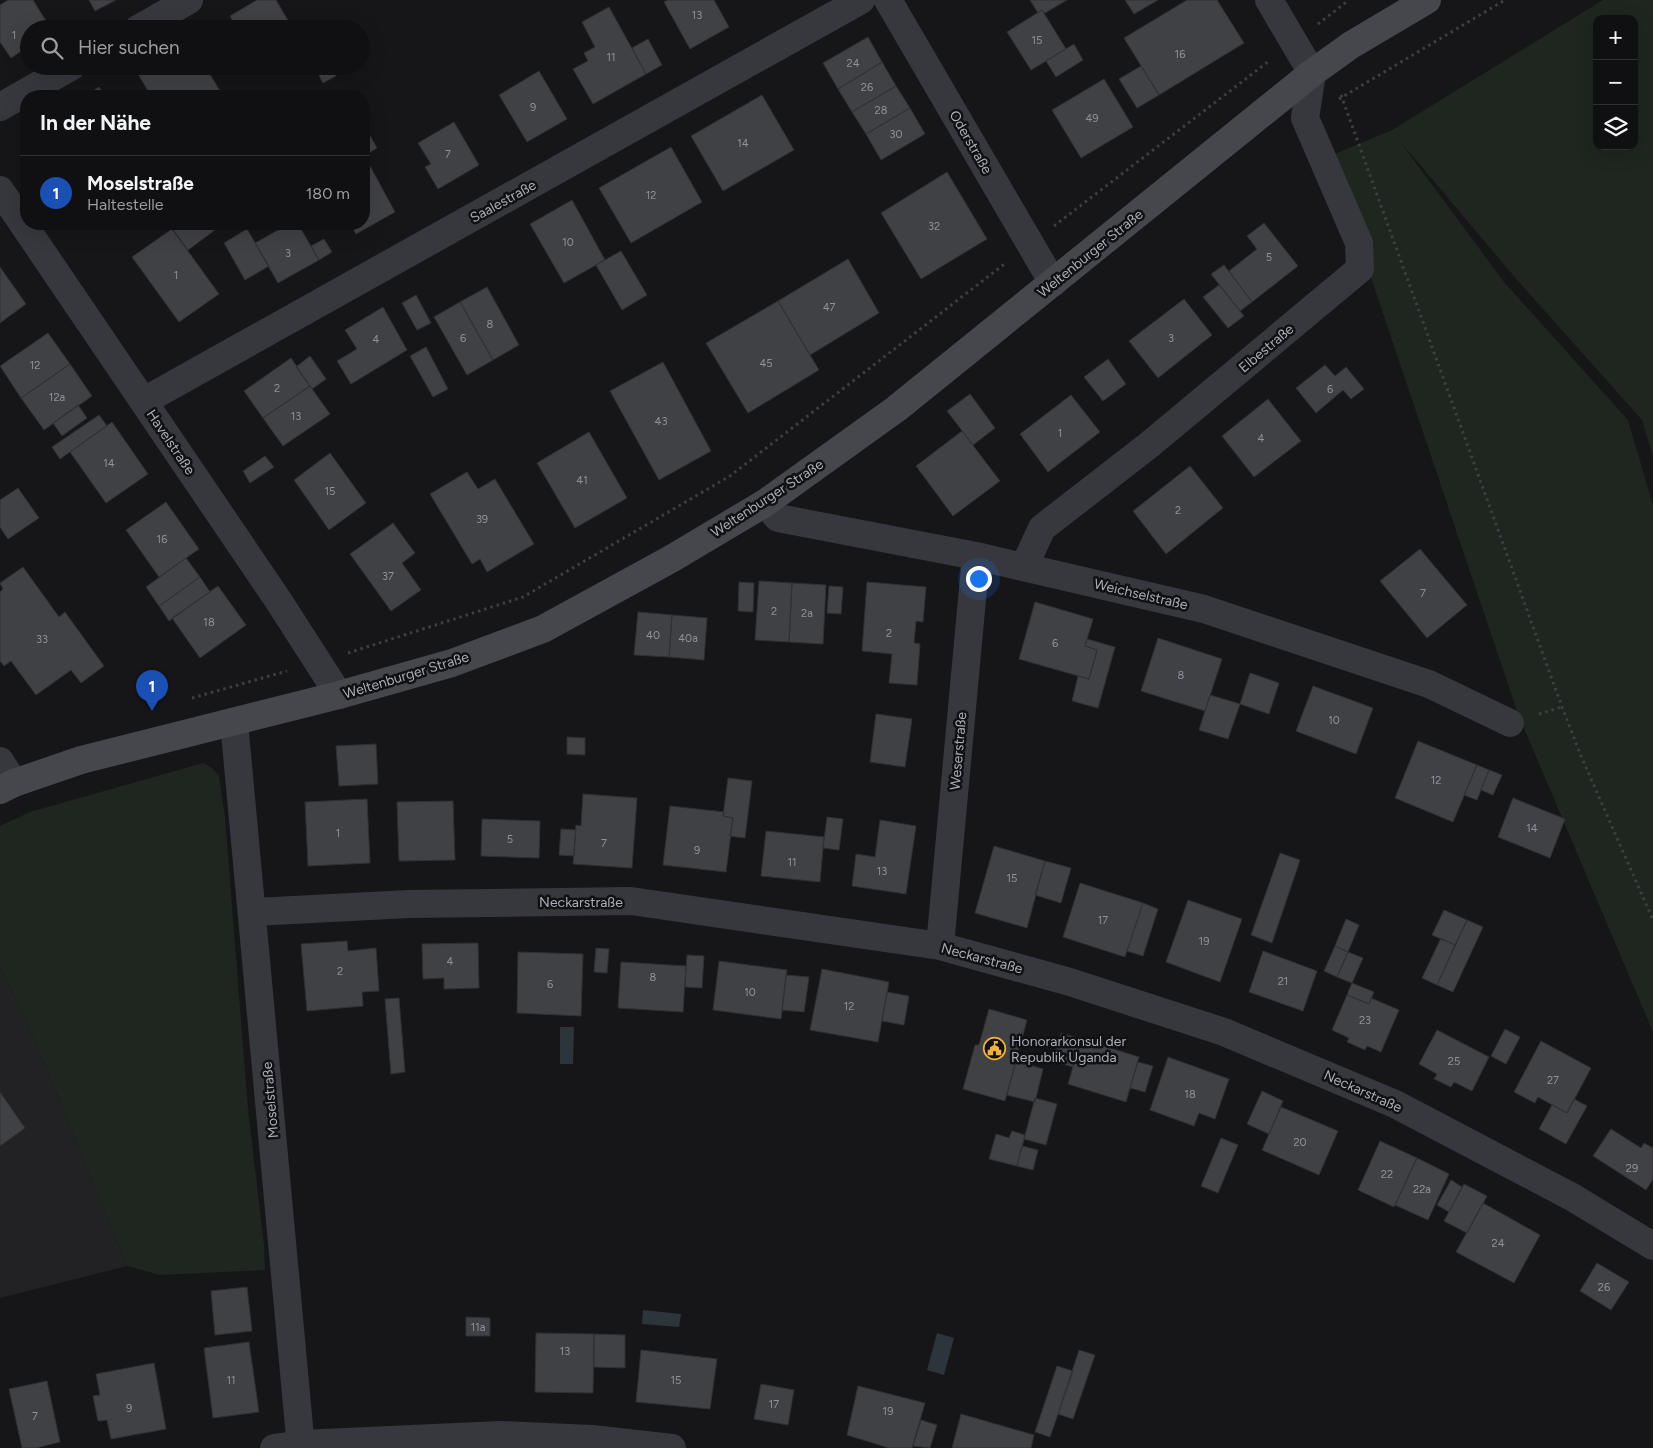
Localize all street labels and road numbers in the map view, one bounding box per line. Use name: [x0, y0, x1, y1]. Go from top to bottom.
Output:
street label: Oderstraße: [946, 107, 996, 177]
street label: Saalestraße: [467, 176, 540, 227]
street label: Weltenburger Straße: [1034, 206, 1147, 301]
street label: Elbestraße: [1235, 320, 1298, 376]
street label: Havelstraße: [143, 407, 199, 478]
street label: Weltenburger Straße: [708, 456, 827, 541]
street label: Weichselstraße: [1092, 575, 1190, 614]
street label: Weltenburger Straße: [341, 648, 471, 703]
street label: Weserstraße: [947, 711, 970, 791]
street label: Neckarstraße: [539, 894, 623, 911]
street label: Neckarstraße: [939, 939, 1025, 978]
street label: Moselstraße: [259, 1061, 282, 1139]
street label: Neckarstraße: [1321, 1067, 1405, 1116]

